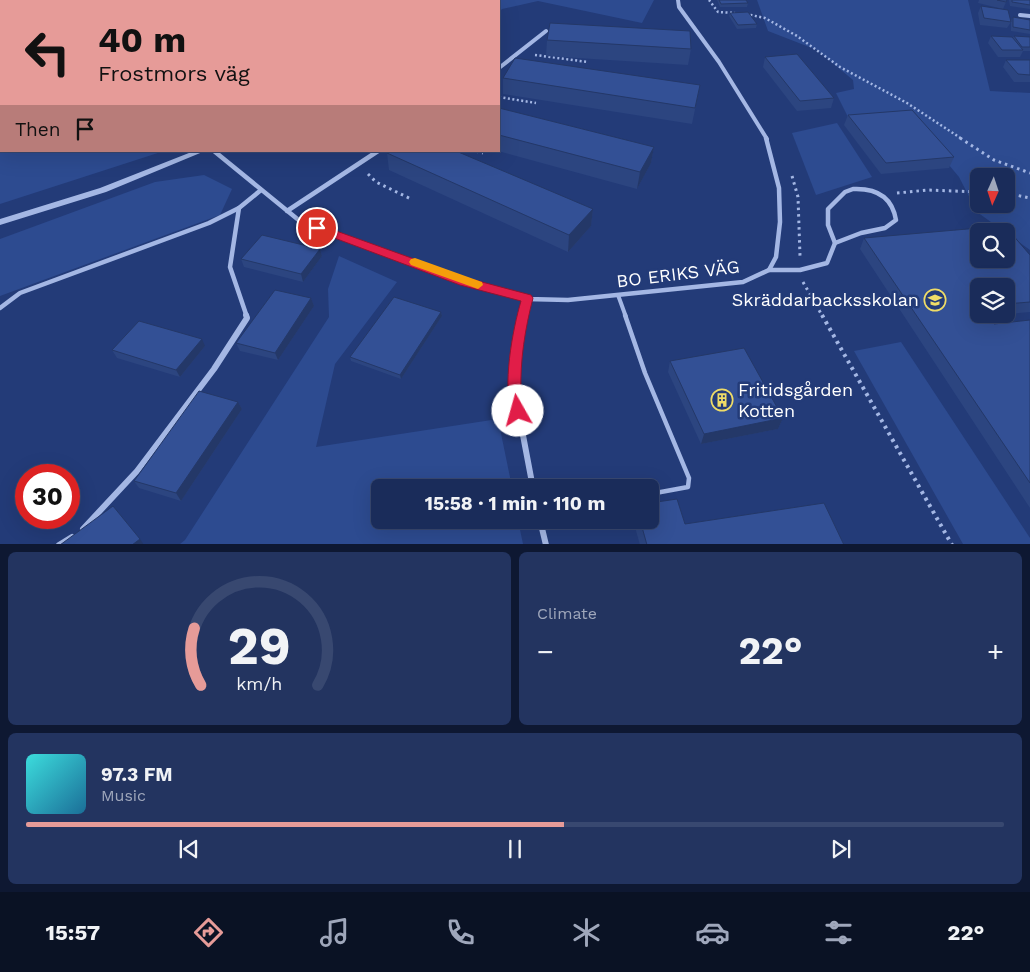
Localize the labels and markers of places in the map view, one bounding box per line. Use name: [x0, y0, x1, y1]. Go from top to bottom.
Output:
pin: [296, 207, 338, 249]
school or university icon: Skräddarbacksskolan: [923, 288, 947, 312]
place label: Skräddarbacksskolan: [732, 289, 919, 310]
place label: Fritidsgården Kotten: [738, 379, 853, 421]
building icon: Fritidsgården Kotten: [710, 388, 734, 412]

